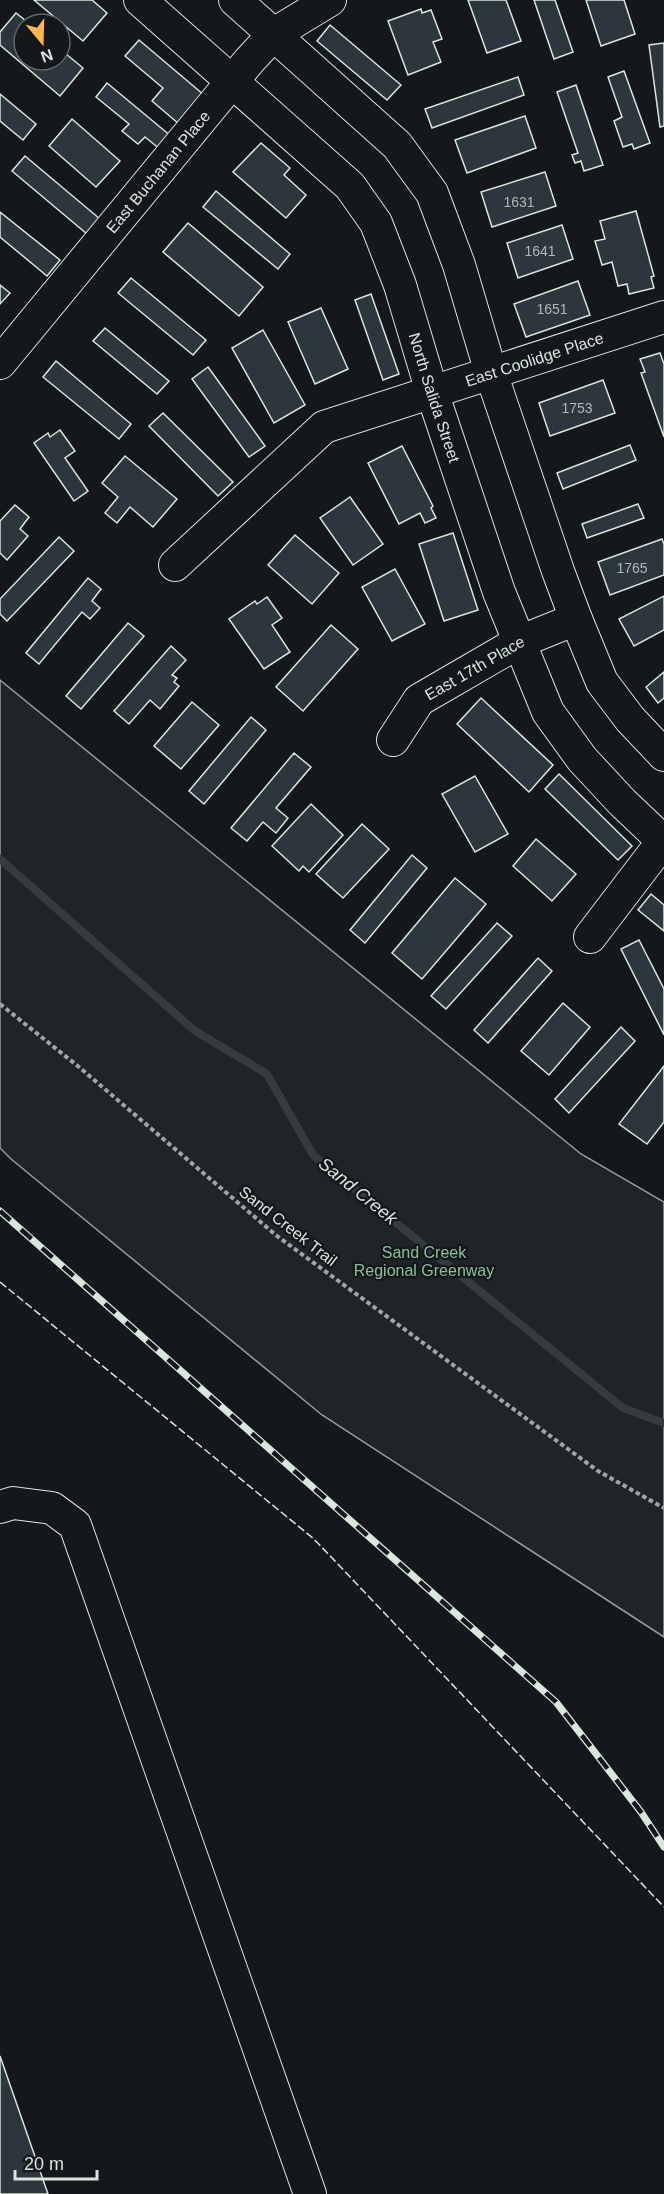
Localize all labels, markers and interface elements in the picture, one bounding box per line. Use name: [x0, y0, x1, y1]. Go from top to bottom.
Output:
north arrow: [12, 12, 72, 72]
text: N: [38, 46, 55, 66]
street label: East Buchanan Place: [103, 107, 213, 236]
house number: 1631: [503, 194, 535, 210]
house number: 1641: [524, 243, 556, 259]
house number: 1651: [536, 301, 568, 317]
street label: East Coolidge Place: [463, 329, 605, 389]
street label: North Salida Street: [406, 331, 464, 465]
house number: 1753: [561, 400, 593, 416]
house number: 1765: [616, 560, 648, 576]
street label: East 17th Place: [422, 632, 527, 703]
water label: Sand Creek: [315, 1153, 402, 1229]
street label: Sand Creek Trail: [236, 1183, 340, 1269]
park label: Sand Creek Regional Greenway: [354, 1244, 494, 1279]
scale bar: [15, 2143, 98, 2181]
text: 20 m: [24, 2154, 64, 2174]

